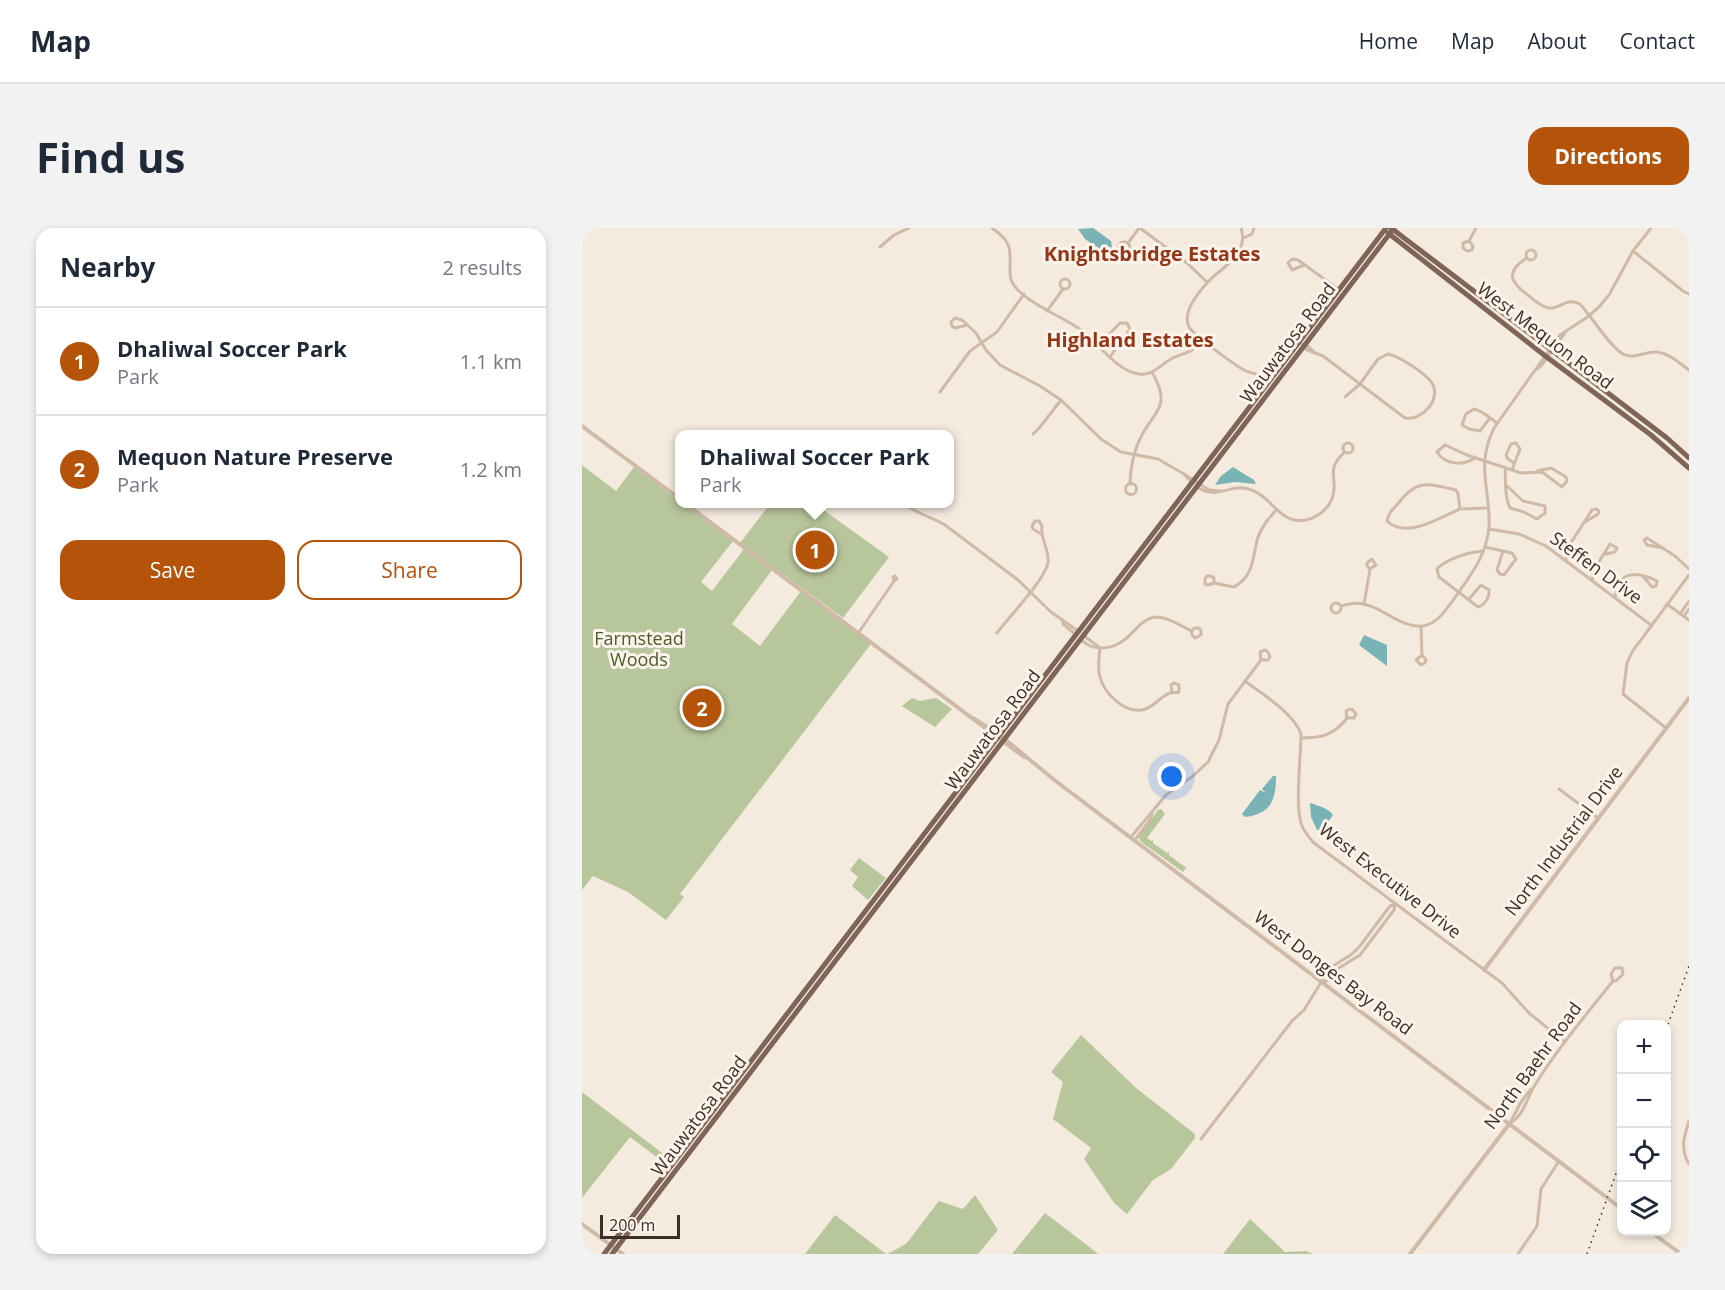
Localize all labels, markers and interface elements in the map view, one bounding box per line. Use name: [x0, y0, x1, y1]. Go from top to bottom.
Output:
text: Map: [30, 22, 91, 60]
text: Home: [1359, 27, 1418, 55]
text: Map: [1451, 27, 1494, 55]
text: About: [1527, 27, 1587, 55]
text: Contact: [1620, 27, 1695, 55]
button: Directions: [1528, 127, 1689, 185]
text: Find us: [36, 128, 185, 185]
district label: Knightsbridge Estates: [1044, 240, 1260, 267]
text: Nearby: [60, 249, 155, 285]
text: 2 results: [442, 254, 522, 281]
street label: West Mequon Road: [1473, 276, 1618, 394]
street label: Wauwatosa Road: [1234, 277, 1340, 408]
district label: Highland Estates: [1046, 326, 1214, 353]
text: Dhaliwal Soccer Park: [117, 333, 347, 363]
text: 1: [74, 348, 85, 375]
text: 1.1 km: [460, 348, 522, 375]
text: Park: [117, 363, 159, 390]
popup: [675, 430, 954, 508]
text: Mequon Nature Preserve: [117, 441, 393, 471]
text: Dhaliwal Soccer Park: [700, 441, 929, 471]
text: 2: [74, 456, 85, 483]
text: 1.2 km: [460, 456, 522, 483]
text: Park: [117, 471, 159, 498]
text: Park: [700, 471, 741, 498]
street label: Steffen Drive: [1546, 526, 1647, 609]
pin: 1: [796, 528, 834, 572]
button: Save: [60, 540, 285, 600]
button: Share: [297, 540, 522, 600]
park label: Farmstead Woods: [594, 626, 684, 671]
street label: Wauwatosa Road: [939, 664, 1045, 795]
pin: 2: [682, 686, 722, 730]
street label: North Industrial Drive: [1499, 760, 1628, 920]
your location: [1157, 762, 1186, 791]
street label: West Executive Drive: [1315, 817, 1467, 943]
street label: West Donges Bay Road: [1249, 905, 1418, 1040]
street label: North Baehr Road: [1478, 997, 1586, 1134]
map controls: [1617, 1020, 1671, 1236]
button: +: [1617, 1020, 1671, 1074]
street label: Wauwatosa Road: [645, 1050, 751, 1181]
button: −: [1617, 1074, 1671, 1128]
button: locate: [1617, 1128, 1671, 1182]
button: layers: [1617, 1182, 1671, 1236]
scale bar: [600, 1212, 680, 1240]
text: 200 m: [609, 1214, 655, 1236]

